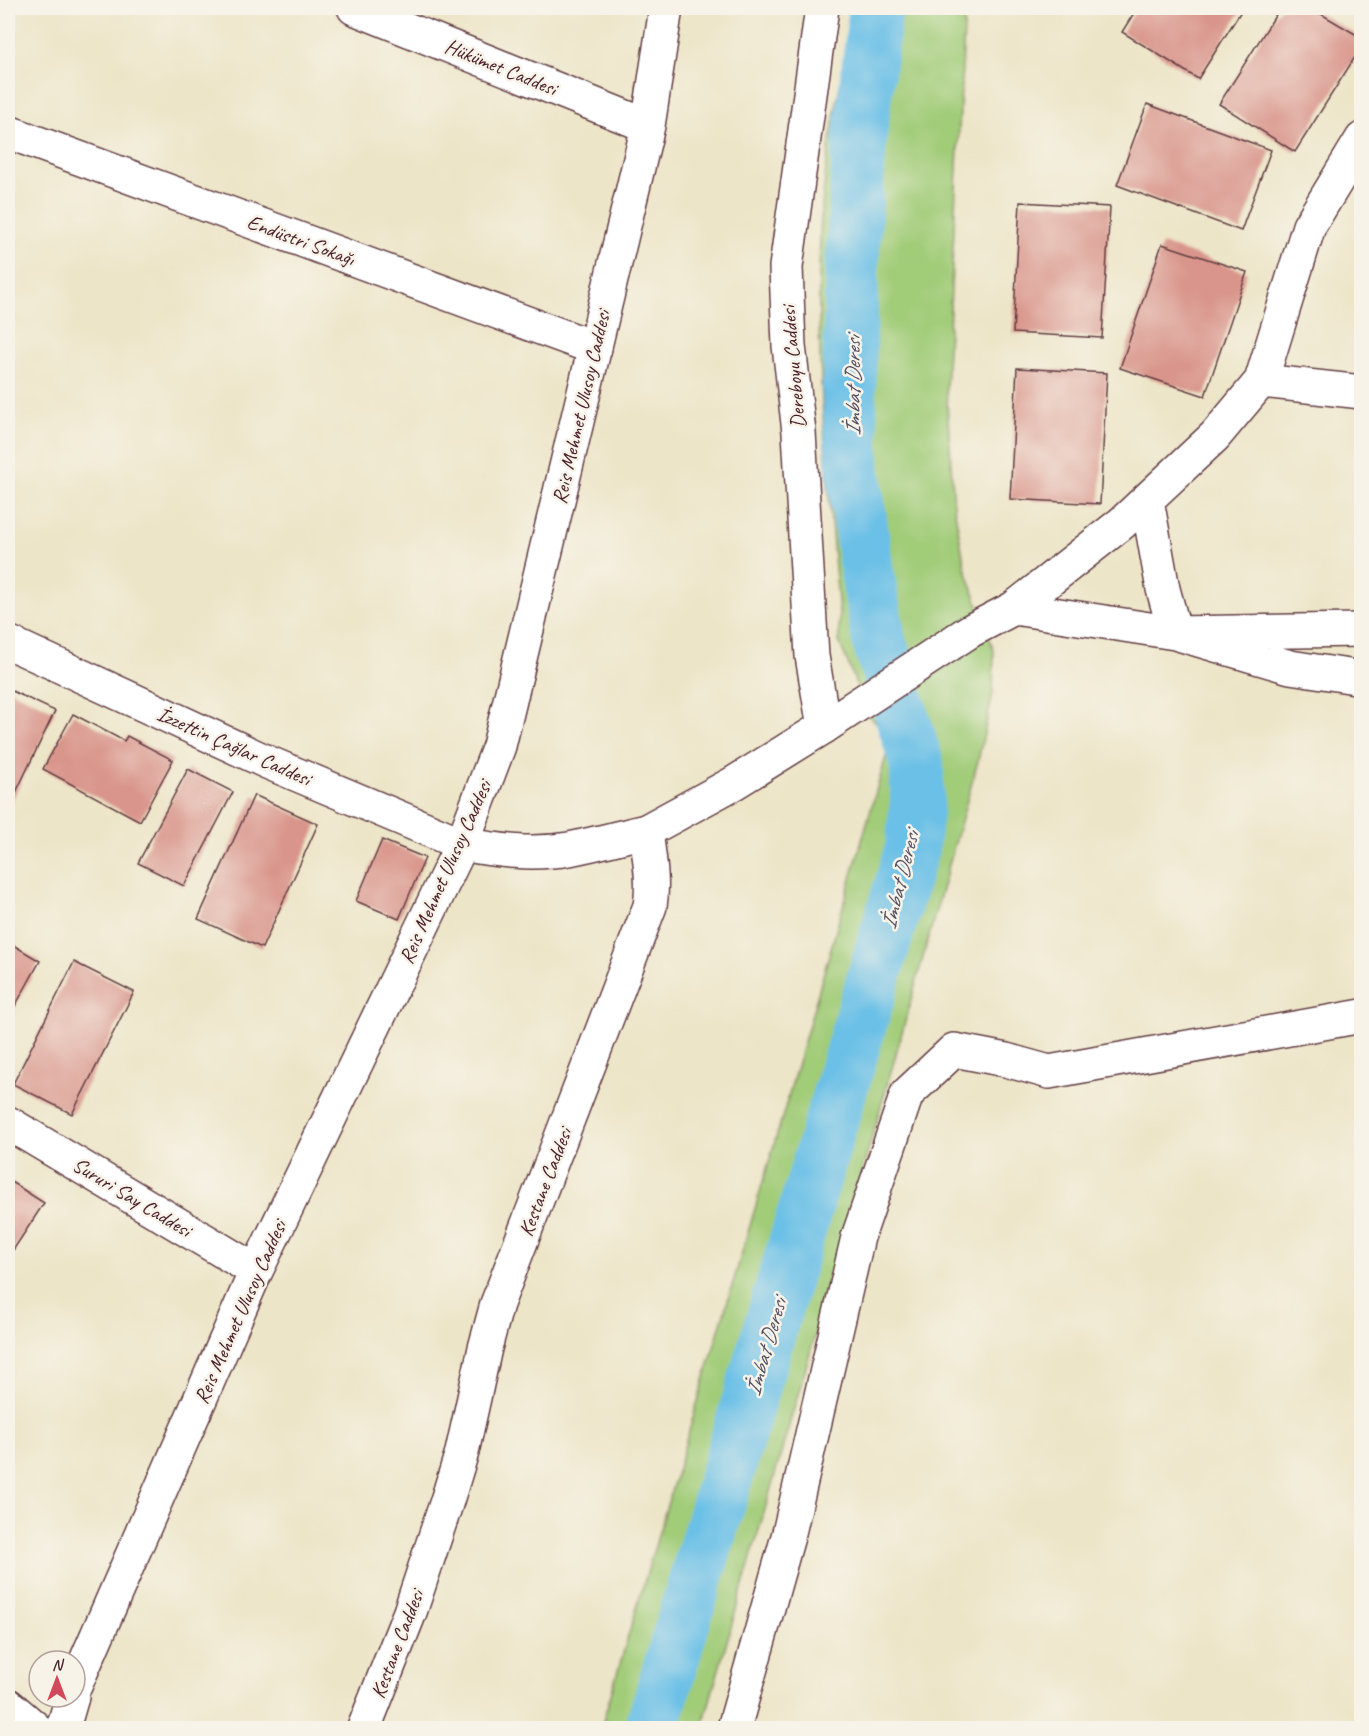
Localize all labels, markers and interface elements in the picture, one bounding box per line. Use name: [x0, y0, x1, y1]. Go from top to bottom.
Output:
street label: Hükümet Caddesi: [441, 33, 564, 102]
street label: Endüstri Sokağı: [244, 209, 359, 272]
street label: Dereboyu Caddesi: [774, 302, 811, 429]
street label: Reis Mehmet Ulusoy Caddesi: [546, 305, 617, 506]
water label: İmbat Deresi: [839, 330, 867, 436]
street label: İzzettin Çağlar Caddesi: [153, 700, 318, 793]
street label: Reis Mehmet Ulusoy Caddesi: [393, 774, 498, 968]
water label: İmbat Deresi: [874, 823, 927, 932]
street label: Kestane Caddesi: [512, 1121, 579, 1240]
street label: Sururi Say Caddesi: [68, 1151, 199, 1244]
street label: Reis Mehmet Ulusoy Caddesi: [188, 1214, 293, 1408]
water label: İmbat Deresi: [739, 1290, 795, 1399]
street label: Kestane Caddesi: [364, 1583, 431, 1702]
north arrow: [27, 1649, 87, 1709]
text: N: [52, 1655, 65, 1675]

